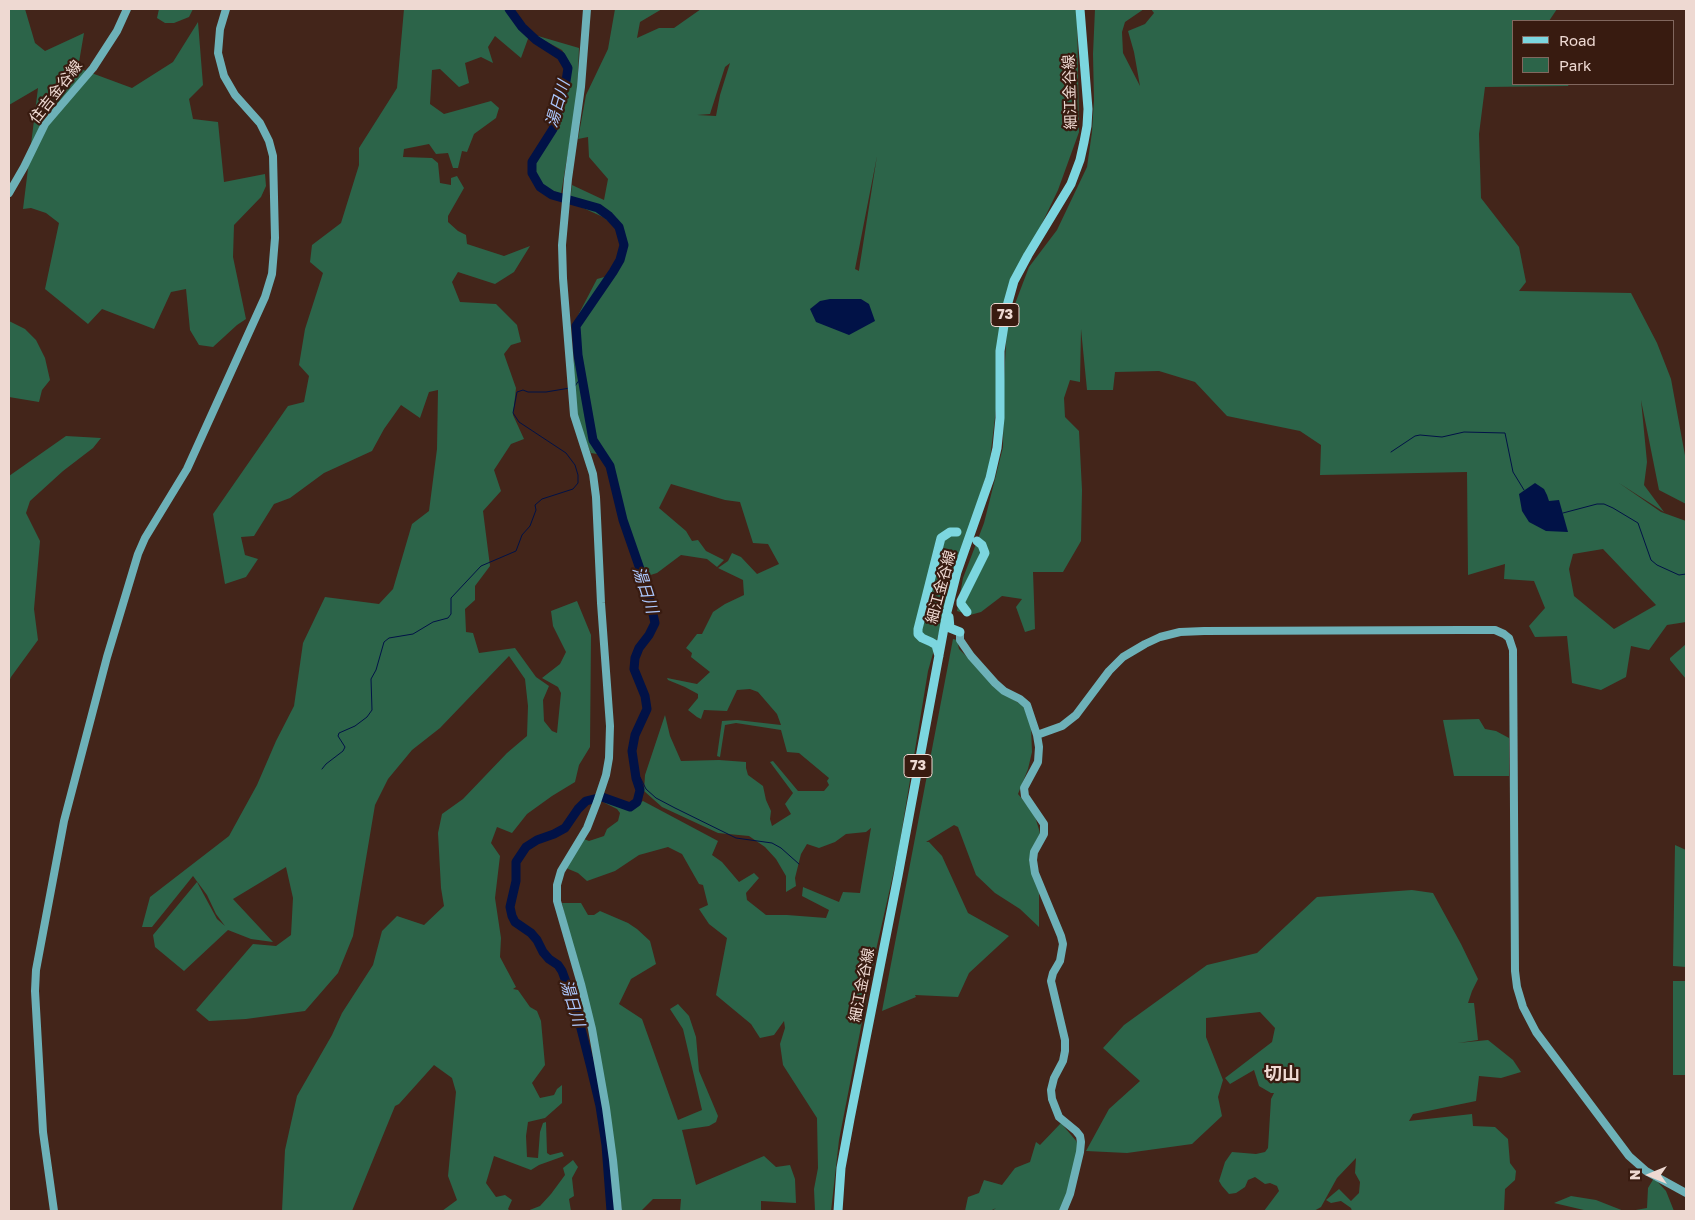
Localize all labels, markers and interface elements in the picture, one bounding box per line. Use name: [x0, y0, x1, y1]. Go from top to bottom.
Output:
legend: [1512, 20, 1675, 85]
text: Road: [1559, 31, 1596, 49]
street label: 細江金谷線: [1060, 54, 1080, 130]
text: Park: [1559, 56, 1591, 74]
street label: 住吉金谷線: [26, 57, 86, 127]
water label: 湯日川: [542, 78, 574, 130]
road number: 73: [991, 304, 1019, 326]
street label: 細江金谷線: [923, 548, 959, 626]
water label: 湯日川: [628, 564, 662, 616]
road number: 73: [904, 754, 932, 778]
street label: 細江金谷線: [846, 946, 878, 1024]
water label: 湯日川: [556, 977, 588, 1029]
district label: 切山: [1264, 1063, 1300, 1085]
north arrow: [1625, 1150, 1675, 1200]
text: N: [1626, 1170, 1643, 1180]

